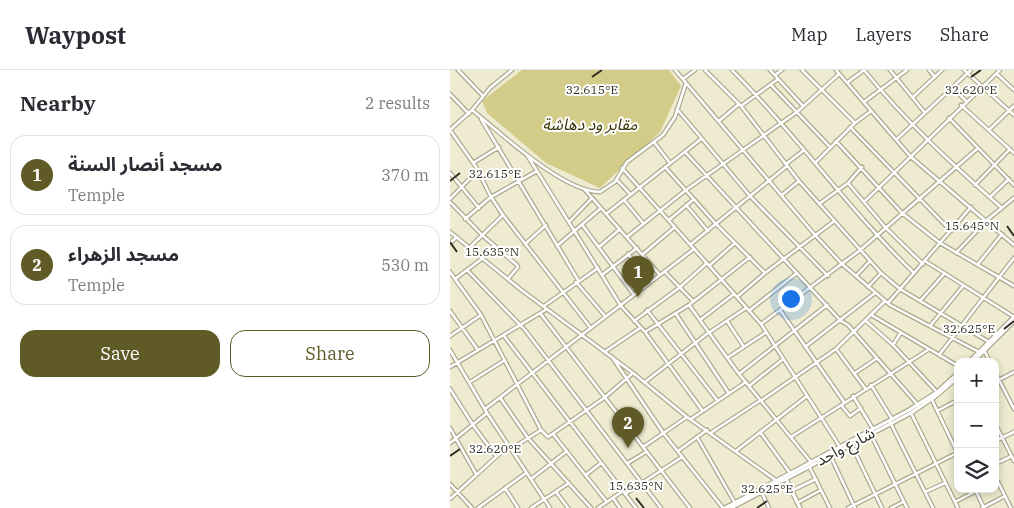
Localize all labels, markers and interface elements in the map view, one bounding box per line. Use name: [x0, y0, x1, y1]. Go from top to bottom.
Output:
text: Waypost: [25, 19, 126, 51]
text: Map: [791, 23, 828, 46]
text: Layers: [856, 23, 912, 46]
text: Share: [940, 23, 989, 46]
text: 32.615°E: [566, 82, 618, 97]
text: 32.620°E: [945, 82, 997, 97]
text: Nearby: [20, 89, 96, 117]
text: 2 results: [365, 93, 430, 113]
park label: مقابر ود دهاشة: [543, 114, 638, 134]
text: مسجد أنصار السنة: [68, 152, 223, 176]
text: 1: [32, 165, 42, 185]
text: 370 m: [381, 165, 429, 185]
text: 32.615°E: [469, 166, 521, 181]
text: Temple: [68, 185, 125, 205]
text: 15.645°N: [945, 218, 999, 233]
text: مسجد الزهراء: [68, 242, 179, 266]
text: 15.635°N: [465, 244, 519, 259]
text: 2: [32, 255, 42, 275]
text: 530 m: [381, 255, 429, 275]
pin: 1: [622, 256, 654, 297]
text: Temple: [68, 275, 125, 295]
your location: [778, 286, 804, 312]
text: 32.625°E: [943, 321, 995, 336]
button: Save: [20, 330, 220, 377]
button: Share: [230, 330, 430, 377]
map controls: [954, 358, 999, 493]
button: +: [954, 358, 999, 403]
button: −: [954, 403, 999, 448]
pin: 2: [612, 407, 644, 448]
street label: شارع واحد: [812, 422, 879, 472]
text: 32.620°E: [469, 441, 521, 456]
button: layers: [954, 448, 999, 493]
text: 15.635°N: [609, 478, 663, 493]
text: 32.625°E: [741, 481, 793, 496]

